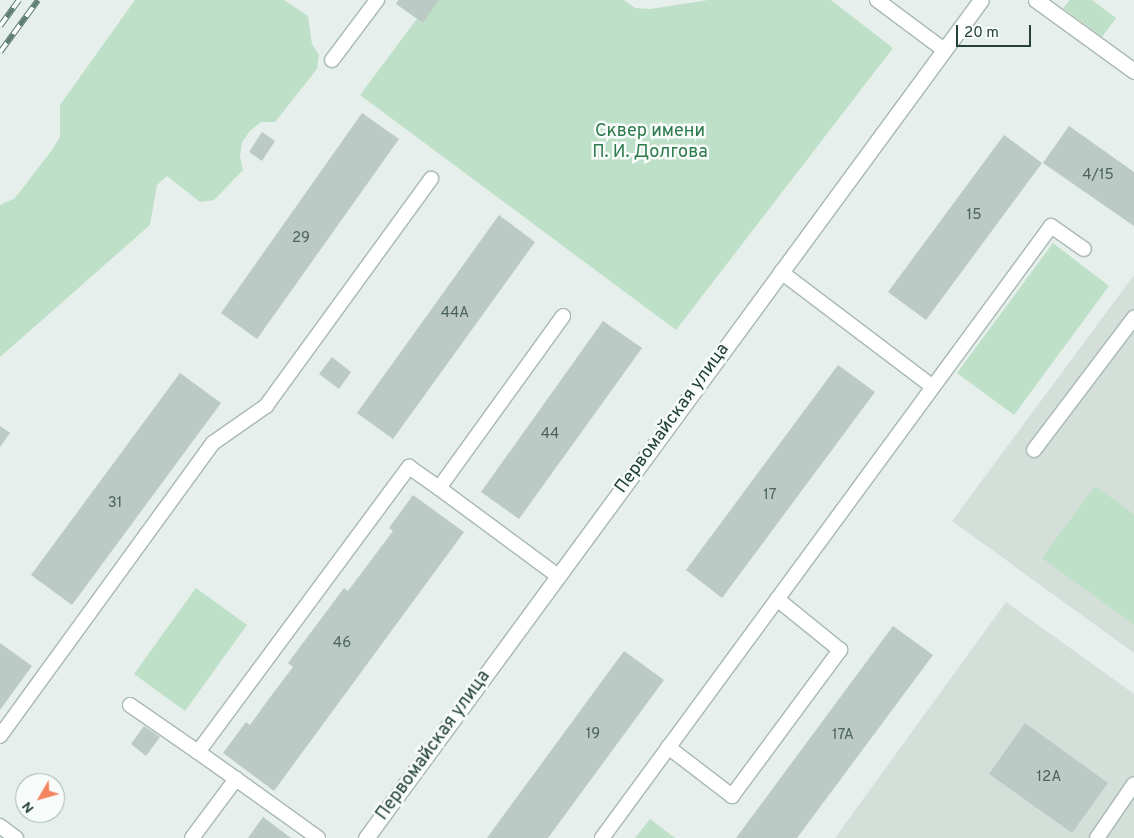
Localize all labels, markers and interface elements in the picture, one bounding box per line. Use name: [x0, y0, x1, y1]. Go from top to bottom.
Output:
scale bar: [959, 15, 1034, 47]
text: 20 m: [964, 24, 999, 43]
park label: Сквер имени П. И. Долгова: [592, 122, 708, 164]
house number: 4/15: [1082, 167, 1114, 185]
house number: 15: [967, 207, 981, 225]
house number: 29: [292, 230, 310, 248]
house number: 44А: [441, 305, 469, 323]
street label: Первомайская улица: [611, 340, 735, 498]
house number: 44: [541, 426, 559, 444]
house number: 17: [763, 487, 777, 505]
house number: 31: [108, 495, 122, 513]
house number: 46: [333, 635, 351, 653]
street label: Первомайская улица: [372, 667, 496, 825]
house number: 19: [586, 726, 600, 744]
house number: 17А: [832, 727, 854, 745]
house number: 12А: [1037, 769, 1061, 787]
north arrow: [15, 773, 65, 823]
text: N: [19, 798, 38, 816]

